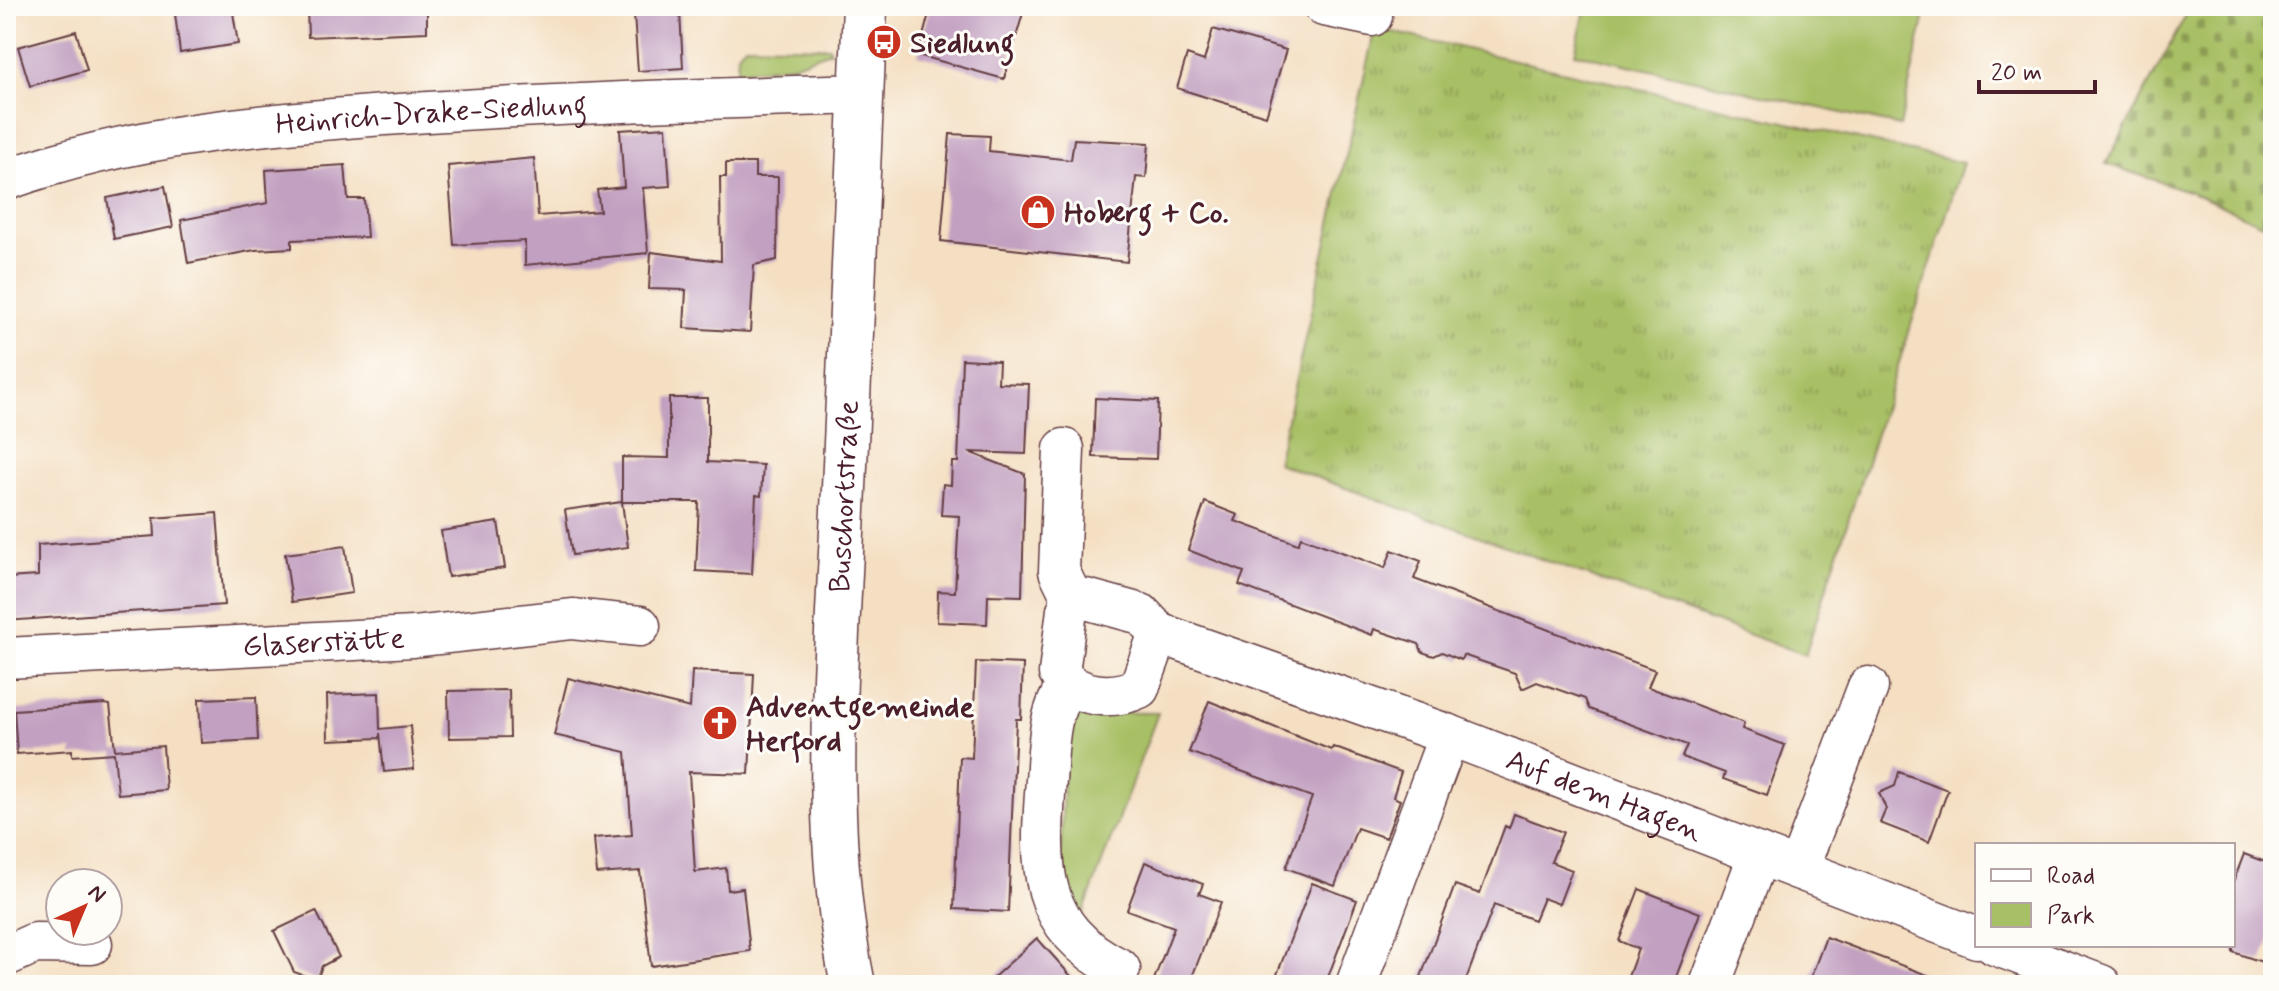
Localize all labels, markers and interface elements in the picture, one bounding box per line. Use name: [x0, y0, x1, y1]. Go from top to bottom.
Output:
bus stop icon: Siedlung: [865, 23, 903, 61]
place label: Siedlung: [910, 24, 1014, 67]
scale bar: [1979, 44, 2095, 94]
text: 20 m: [1991, 58, 2042, 89]
street label: Heinrich-Drake-Siedlung: [274, 86, 588, 145]
shop icon: Hoberg + Co.: [1019, 193, 1057, 231]
place label: Hoberg + Co.: [1064, 194, 1229, 237]
street label: Buschortstraße: [821, 400, 869, 594]
street label: Glaserstätte: [242, 619, 406, 667]
place label: Adventgemeinde Herford: [746, 688, 974, 764]
church icon: Adventgemeinde Herford: [701, 704, 739, 742]
street label: Auf dem Hagen: [1500, 741, 1708, 852]
legend: [1975, 843, 2235, 947]
text: Road: [2047, 861, 2095, 892]
north arrow: [44, 867, 124, 947]
text: N: [82, 879, 112, 909]
text: Park: [2047, 901, 2095, 932]

